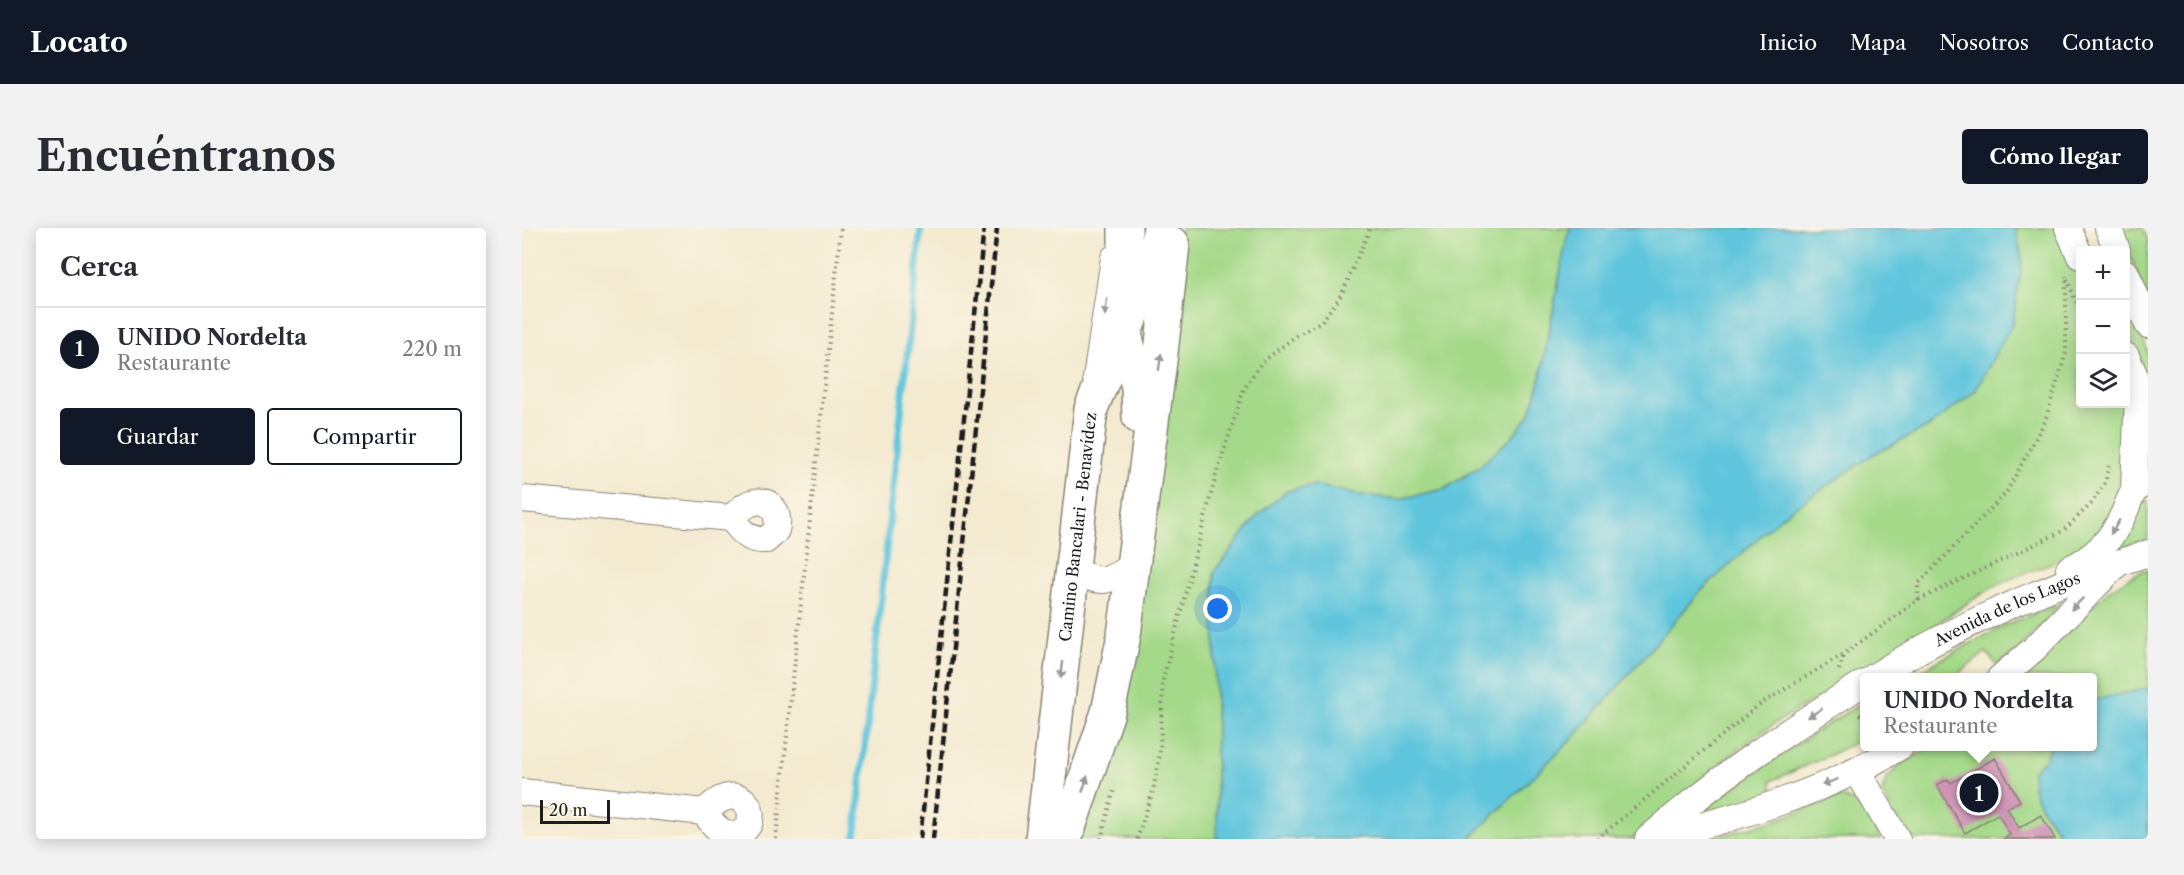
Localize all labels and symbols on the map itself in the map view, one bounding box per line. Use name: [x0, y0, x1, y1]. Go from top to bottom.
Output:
one-way arrow: [1102, 297, 1111, 316]
one-way arrow: [1155, 353, 1165, 372]
street label: Camino Bancalari - Benavídez: [1055, 411, 1101, 643]
one-way arrow: [2110, 519, 2121, 535]
street label: Avenida de los Lagos: [1930, 568, 2083, 651]
your location: [1203, 594, 1232, 623]
one-way arrow: [2071, 597, 2085, 611]
one-way arrow: [1057, 661, 1066, 680]
one-way arrow: [1807, 708, 1824, 719]
pin: 1: [1960, 770, 1998, 816]
one-way arrow: [1081, 775, 1090, 793]
one-way arrow: [1821, 777, 1839, 787]
scale bar: [540, 797, 610, 824]

